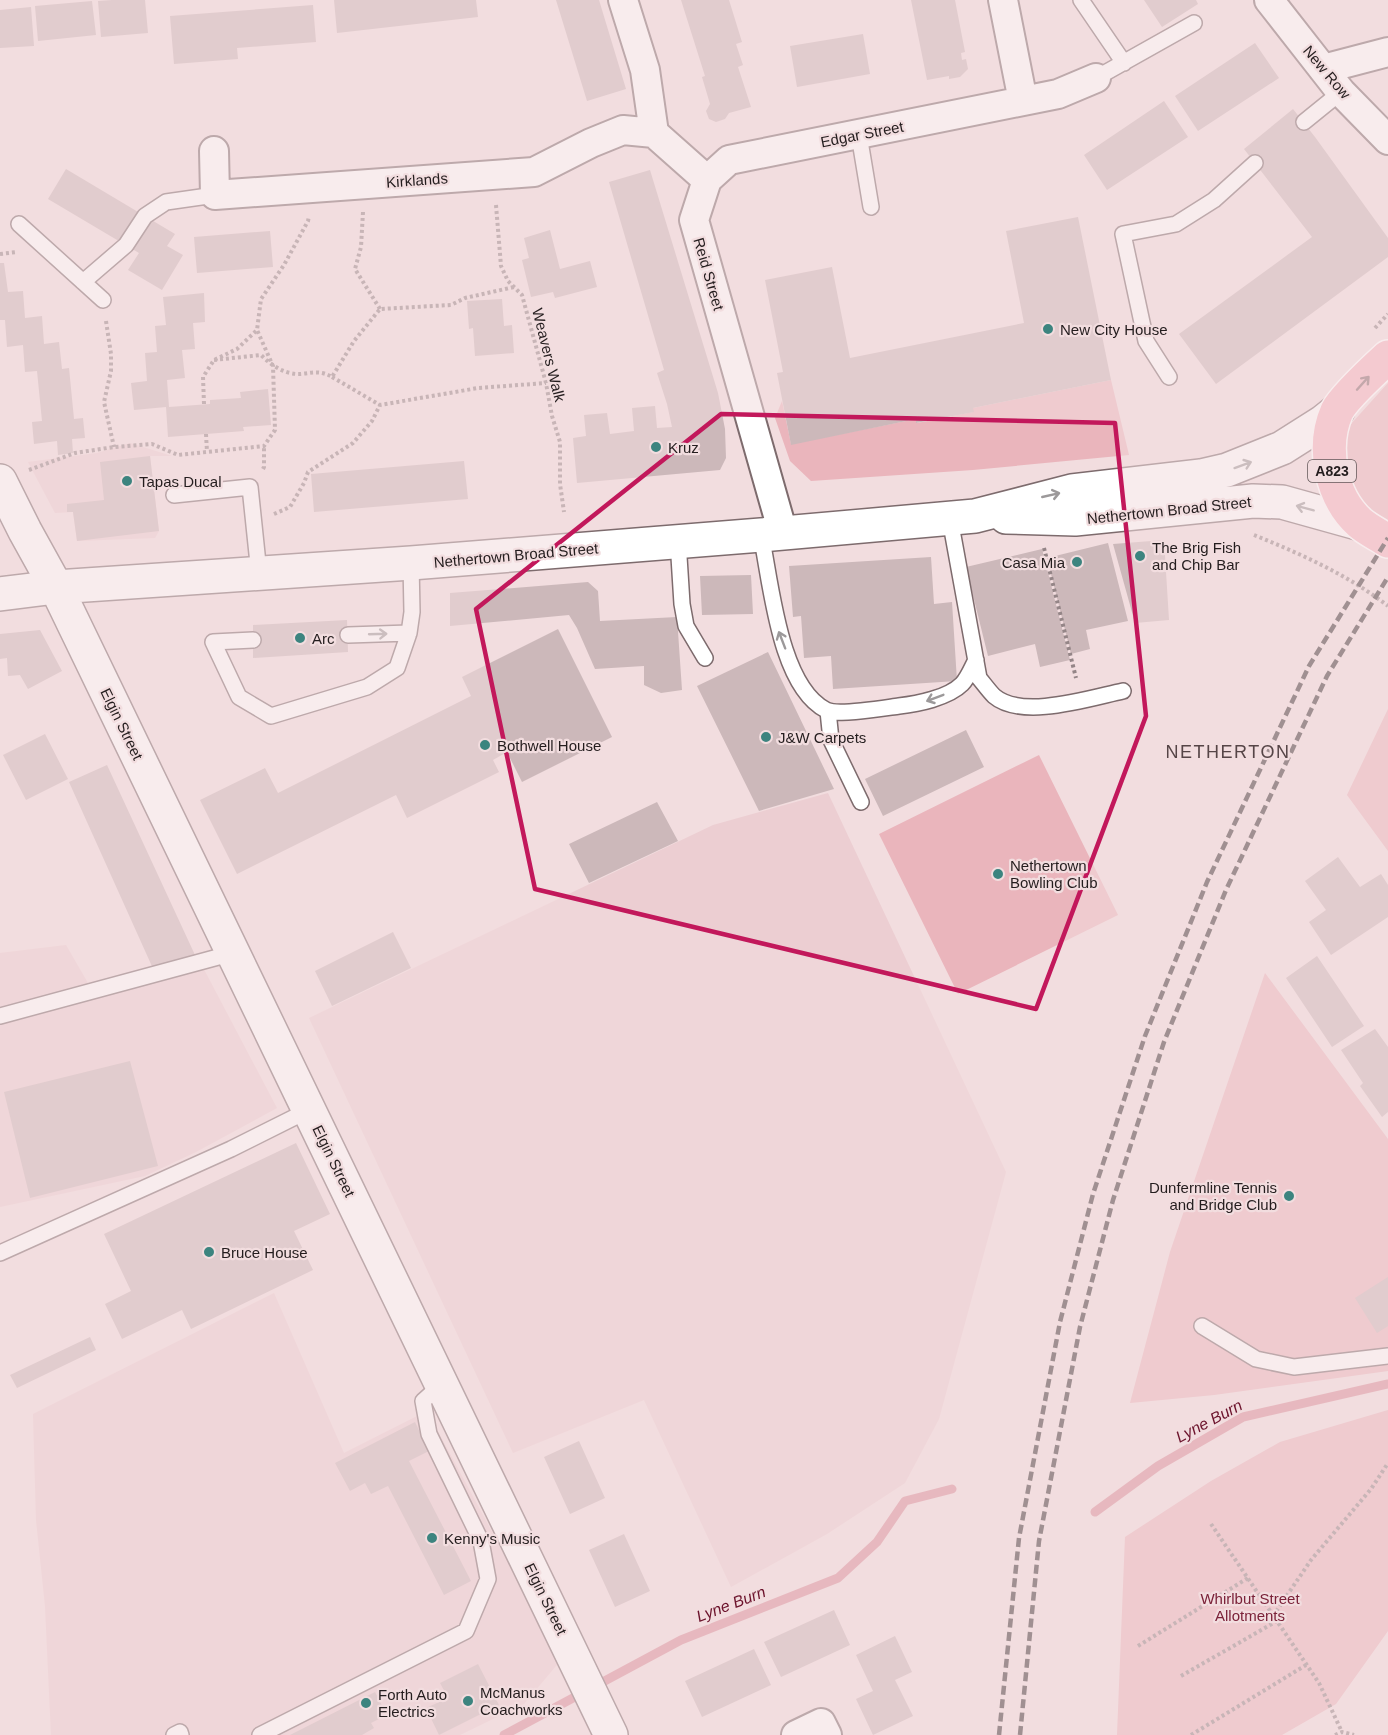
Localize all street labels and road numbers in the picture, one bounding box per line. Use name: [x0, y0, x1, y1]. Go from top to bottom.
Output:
street label: New Row: [1300, 42, 1354, 102]
street label: Edgar Street: [819, 117, 906, 150]
street label: Kirklands: [386, 169, 448, 191]
street label: Reid Street: [690, 236, 728, 313]
street label: Weavers Walk: [529, 306, 569, 404]
road number: A823: [1308, 460, 1356, 482]
street label: Nethertown Broad Street: [1086, 493, 1253, 527]
street label: Nethertown Broad Street: [433, 539, 600, 571]
street label: Elgin Street: [97, 685, 147, 763]
street label: Elgin Street: [309, 1122, 359, 1200]
street label: Elgin Street: [521, 1560, 571, 1638]

